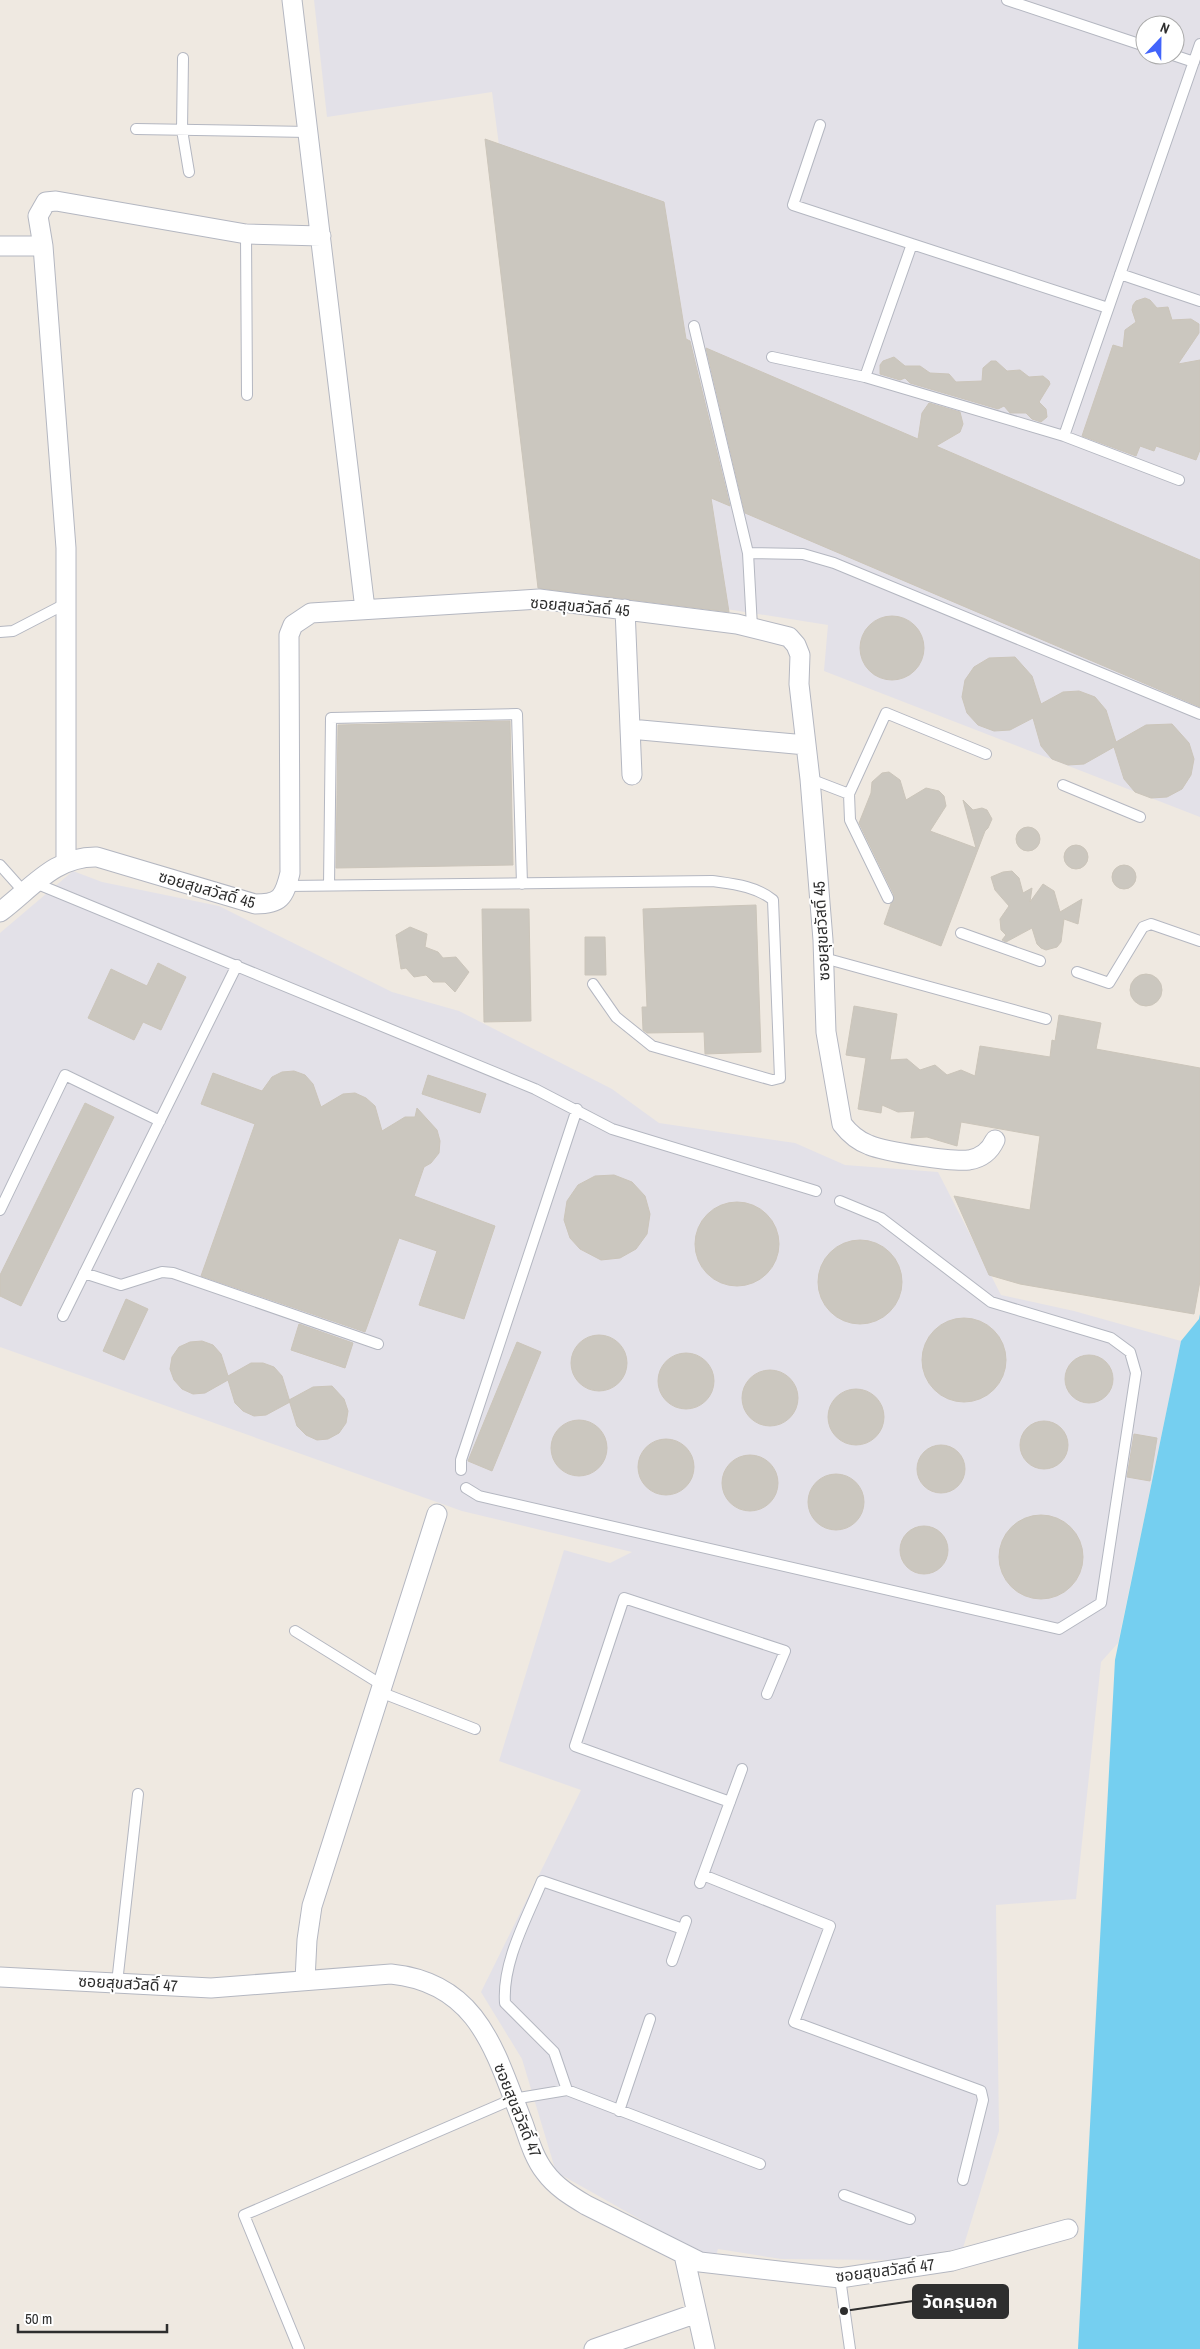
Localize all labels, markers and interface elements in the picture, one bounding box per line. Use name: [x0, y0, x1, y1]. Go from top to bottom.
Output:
north arrow: [1135, 15, 1185, 65]
text: N: [1158, 18, 1172, 38]
street label: ซอยสุขสวัสดิ์ 45: [529, 591, 631, 621]
street label: ซอยสุขสวัสดิ์ 45: [156, 865, 258, 913]
street label: ซอยสุขสวัสดิ์ 45: [807, 881, 835, 981]
street label: ซอยสุขสวัสดิ์ 47: [78, 1969, 178, 1997]
street label: ซอยสุขสวัสดิ์ 47: [489, 2060, 547, 2160]
street label: ซอยสุขสวัสดิ์ 47: [834, 2253, 936, 2287]
callout: วัดครุนอก: [913, 2285, 1008, 2318]
text: วัดครุนอก: [922, 2289, 998, 2314]
scale bar: [18, 2302, 166, 2334]
text: 50 m: [25, 2308, 52, 2329]

